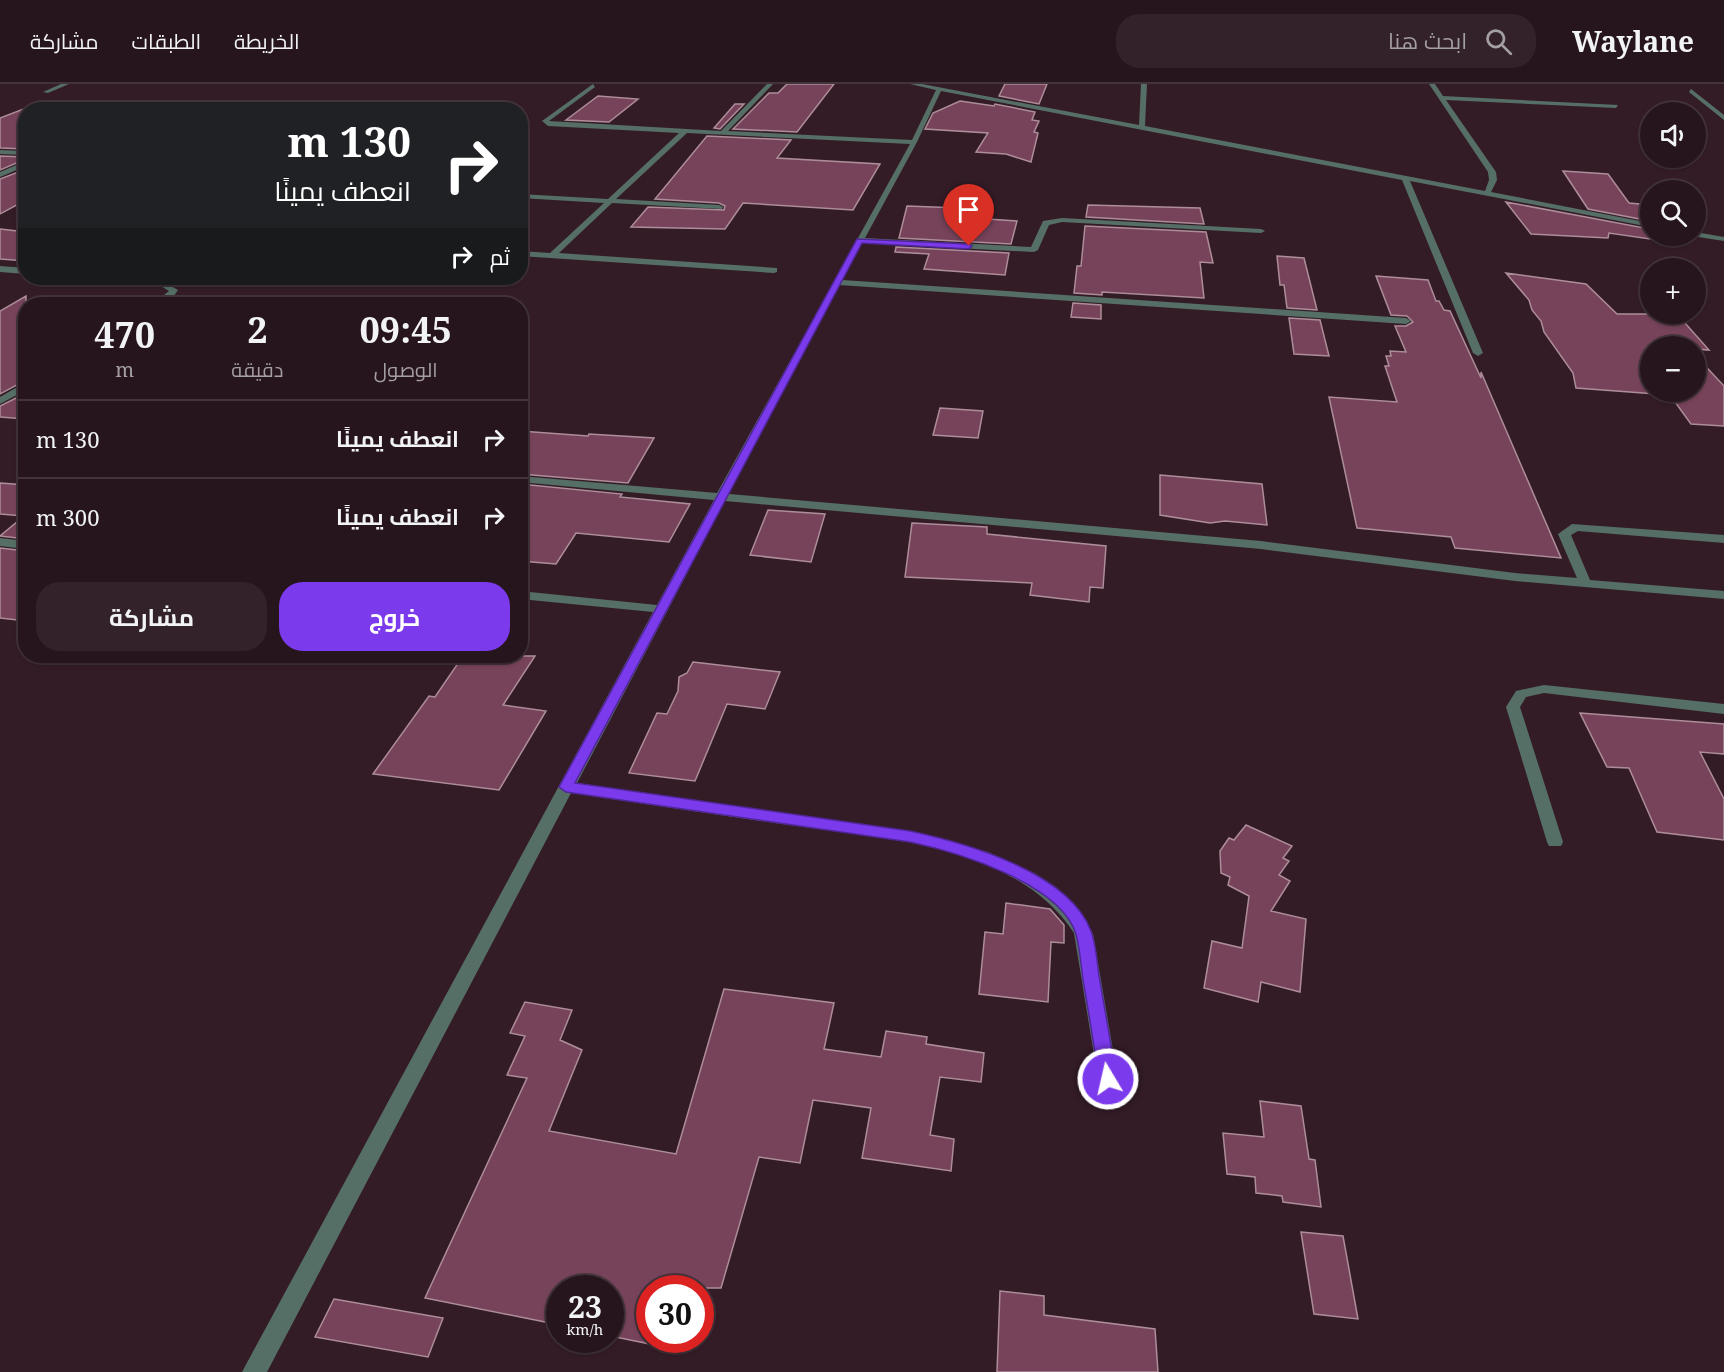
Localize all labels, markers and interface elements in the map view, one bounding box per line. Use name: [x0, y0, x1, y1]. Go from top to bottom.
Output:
search box: [1116, 14, 1536, 68]
text: Waylane: [1572, 22, 1694, 60]
text: ابحث هنا: [1388, 25, 1467, 55]
icon: search: [1482, 25, 1515, 58]
text: مشاركة: [30, 27, 99, 55]
text: الطبقات: [132, 27, 201, 55]
text: الخريطة: [234, 27, 300, 55]
map controls: [1640, 102, 1706, 402]
button: sound: [1640, 102, 1706, 168]
text: 130 m: [287, 112, 411, 169]
icon: right: [432, 126, 510, 204]
text: انعطف يمينًا: [274, 172, 411, 209]
button: search: [1640, 180, 1706, 246]
pin: [943, 184, 994, 246]
icon: arrive: [952, 193, 985, 226]
icon: right: [445, 240, 478, 273]
text: ثم: [490, 241, 510, 271]
button: +: [1640, 258, 1706, 324]
text: 2: [247, 305, 268, 354]
text: 09:45: [360, 305, 452, 354]
text: 470: [94, 310, 155, 359]
button: −: [1640, 336, 1706, 402]
text: m: [115, 356, 134, 383]
text: دقيقة: [231, 356, 283, 383]
text: الوصول: [374, 356, 438, 383]
text: انعطف يمينًا: [336, 423, 459, 453]
icon: right: [477, 423, 510, 456]
text: 130 m: [36, 424, 99, 454]
text: انعطف يمينًا: [336, 501, 459, 531]
icon: right: [477, 501, 510, 534]
text: 300 m: [36, 502, 99, 532]
button: مشاركة: [36, 582, 267, 651]
button: خروج: [279, 582, 510, 651]
position arrow: [1076, 1047, 1140, 1111]
speed limit sign: 30: [636, 1275, 714, 1353]
text: 23: [568, 1286, 602, 1327]
text: km/h: [567, 1319, 603, 1339]

